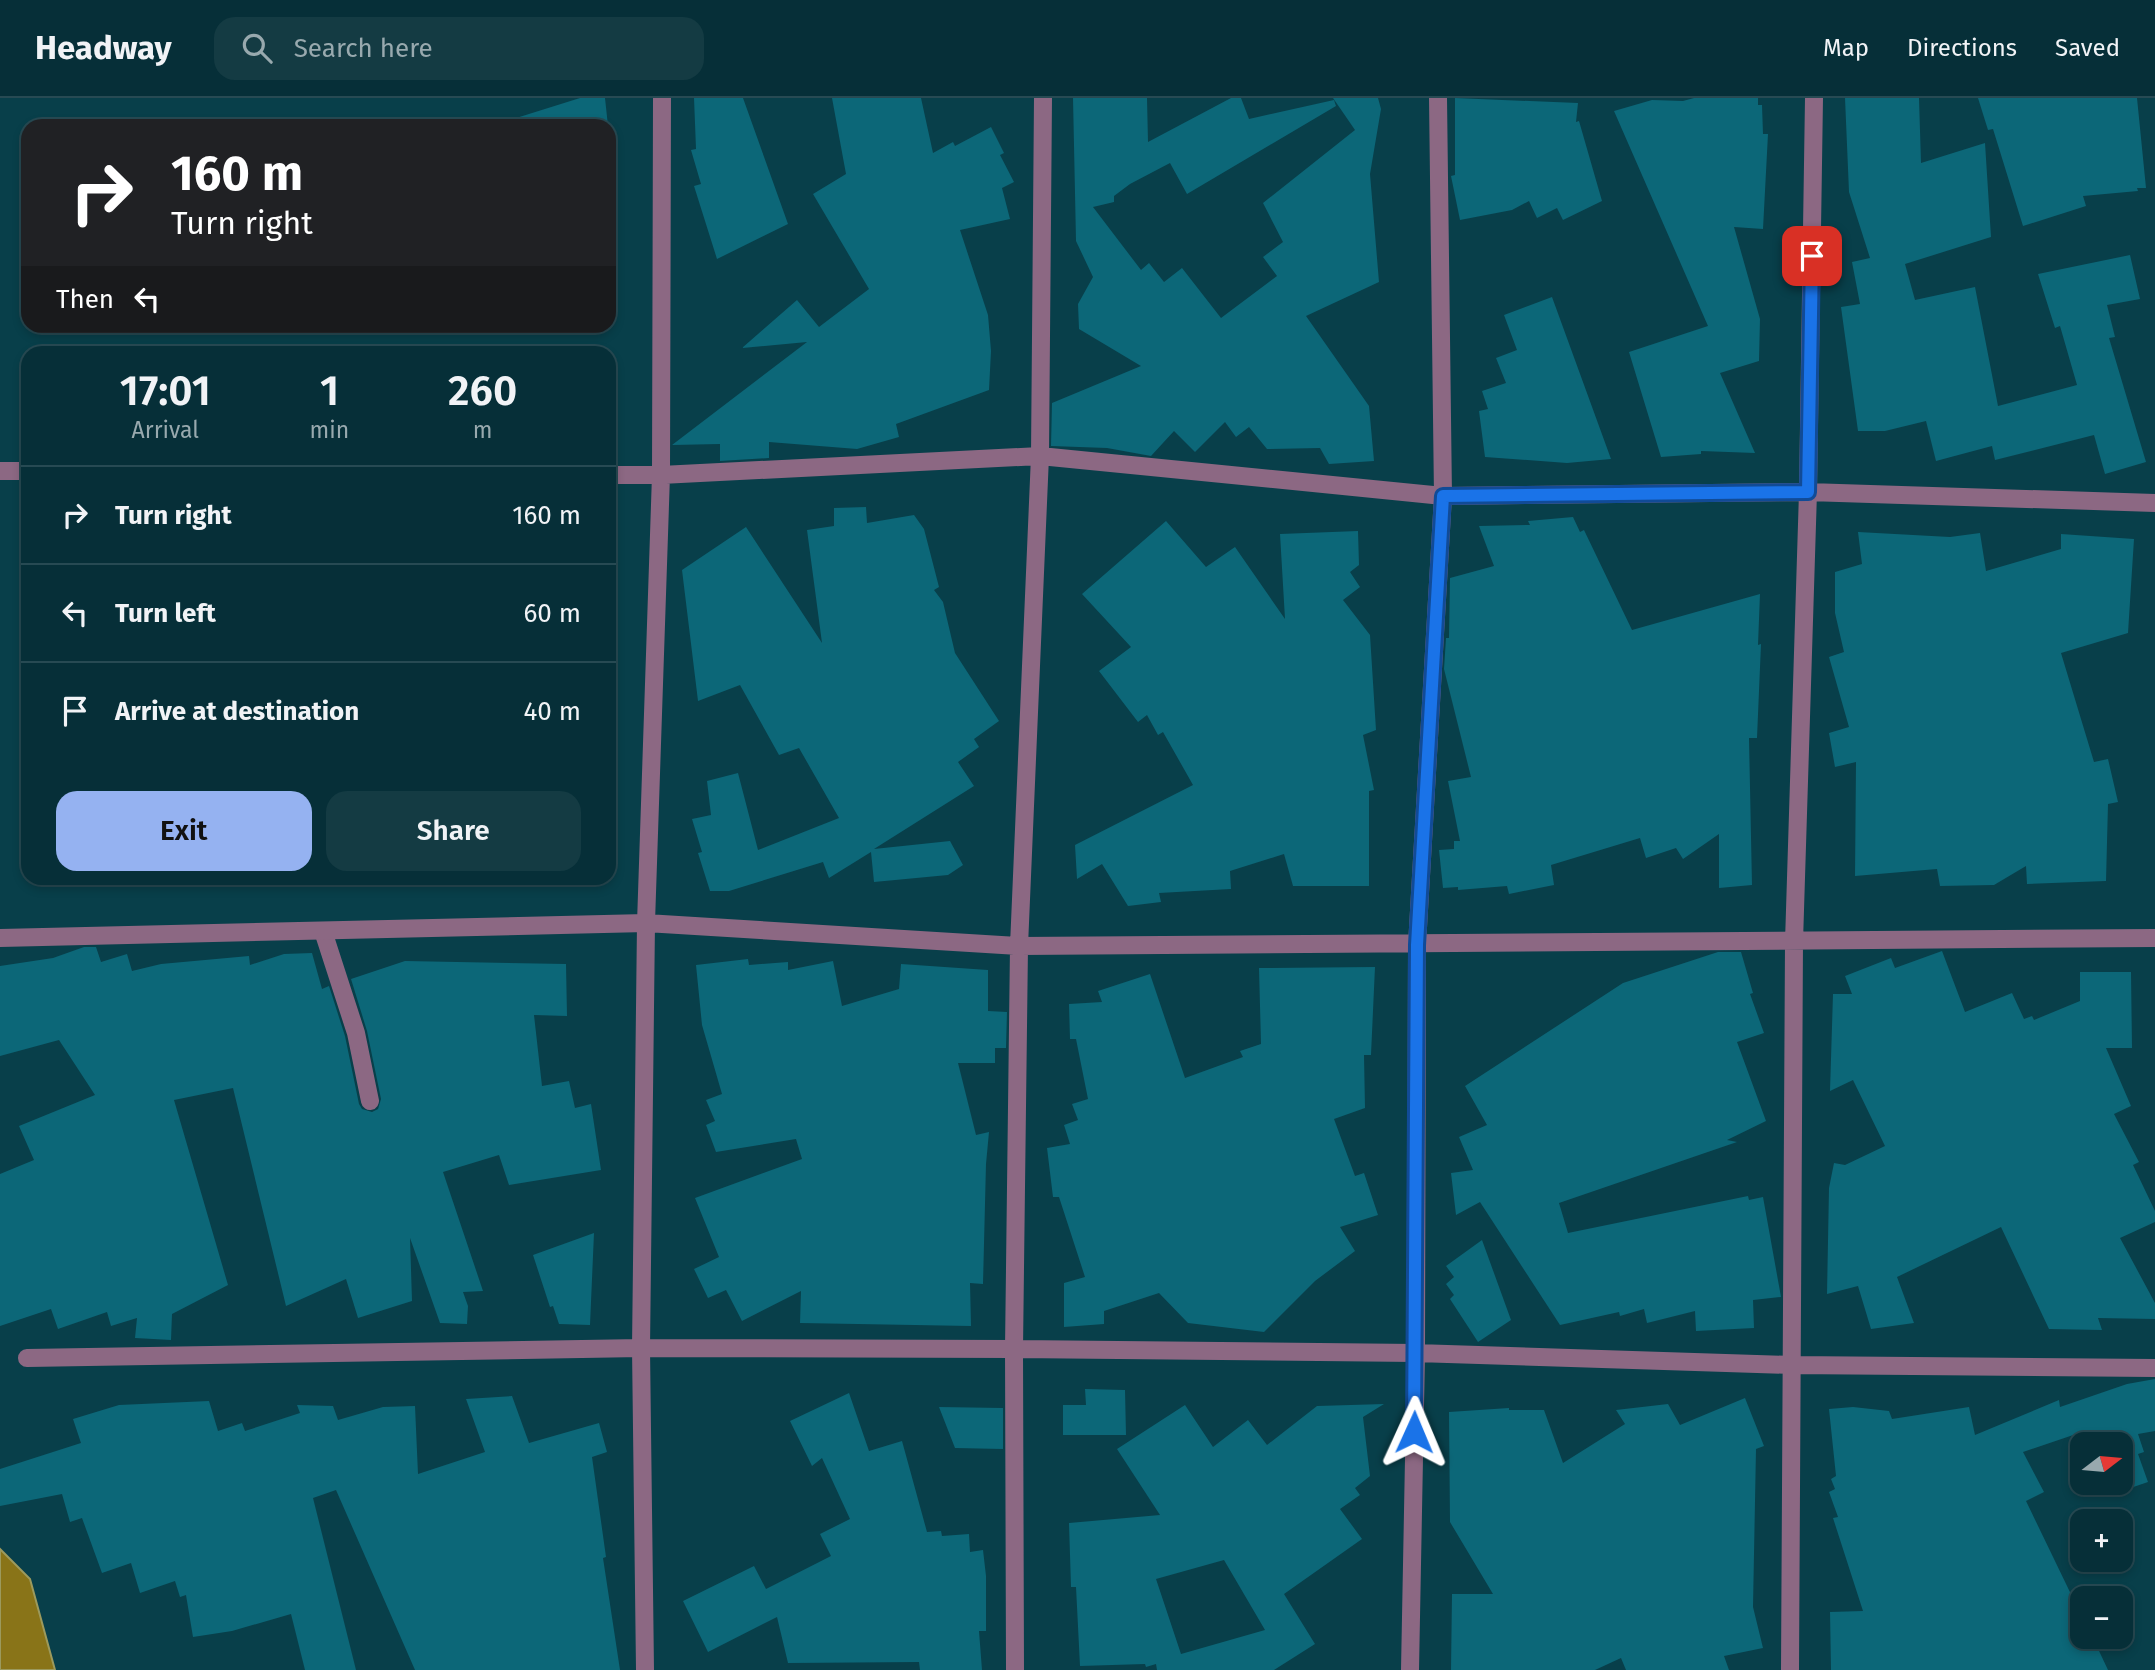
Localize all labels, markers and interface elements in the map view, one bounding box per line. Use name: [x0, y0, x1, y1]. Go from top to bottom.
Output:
search box: [214, 17, 704, 80]
text: Headway: [35, 28, 172, 68]
icon: search: [238, 29, 276, 67]
text: Search here: [294, 33, 433, 64]
text: Map: [1823, 34, 1869, 62]
text: Directions: [1907, 34, 2017, 62]
text: Saved: [2055, 34, 2120, 62]
text: 160 m: [171, 144, 303, 203]
icon: right: [56, 147, 147, 238]
text: Turn right: [171, 204, 313, 242]
pin: [1782, 226, 1842, 286]
icon: arrive: [1793, 237, 1831, 275]
icon: left: [128, 280, 166, 318]
text: Then: [56, 284, 114, 315]
text: 17:01: [120, 366, 211, 416]
text: 1: [320, 366, 339, 416]
text: 260: [448, 366, 517, 416]
text: Arrival: [132, 416, 199, 444]
text: min: [310, 416, 349, 444]
text: m: [473, 416, 492, 444]
icon: right: [56, 496, 94, 534]
text: Turn right: [115, 500, 232, 531]
text: 160 m: [512, 500, 581, 531]
icon: left: [56, 594, 94, 632]
text: Turn left: [115, 598, 216, 629]
text: 60 m: [523, 598, 581, 629]
icon: arrive: [56, 692, 94, 730]
text: Arrive at destination: [115, 696, 359, 727]
text: 40 m: [523, 696, 581, 727]
button: Exit: [56, 791, 312, 871]
button: Share: [326, 791, 581, 871]
position arrow: [1377, 1395, 1451, 1469]
north arrow: [2070, 1432, 2133, 1494]
map controls: [2070, 1432, 2133, 1649]
button: +: [2070, 1509, 2133, 1572]
button: −: [2070, 1586, 2133, 1649]

